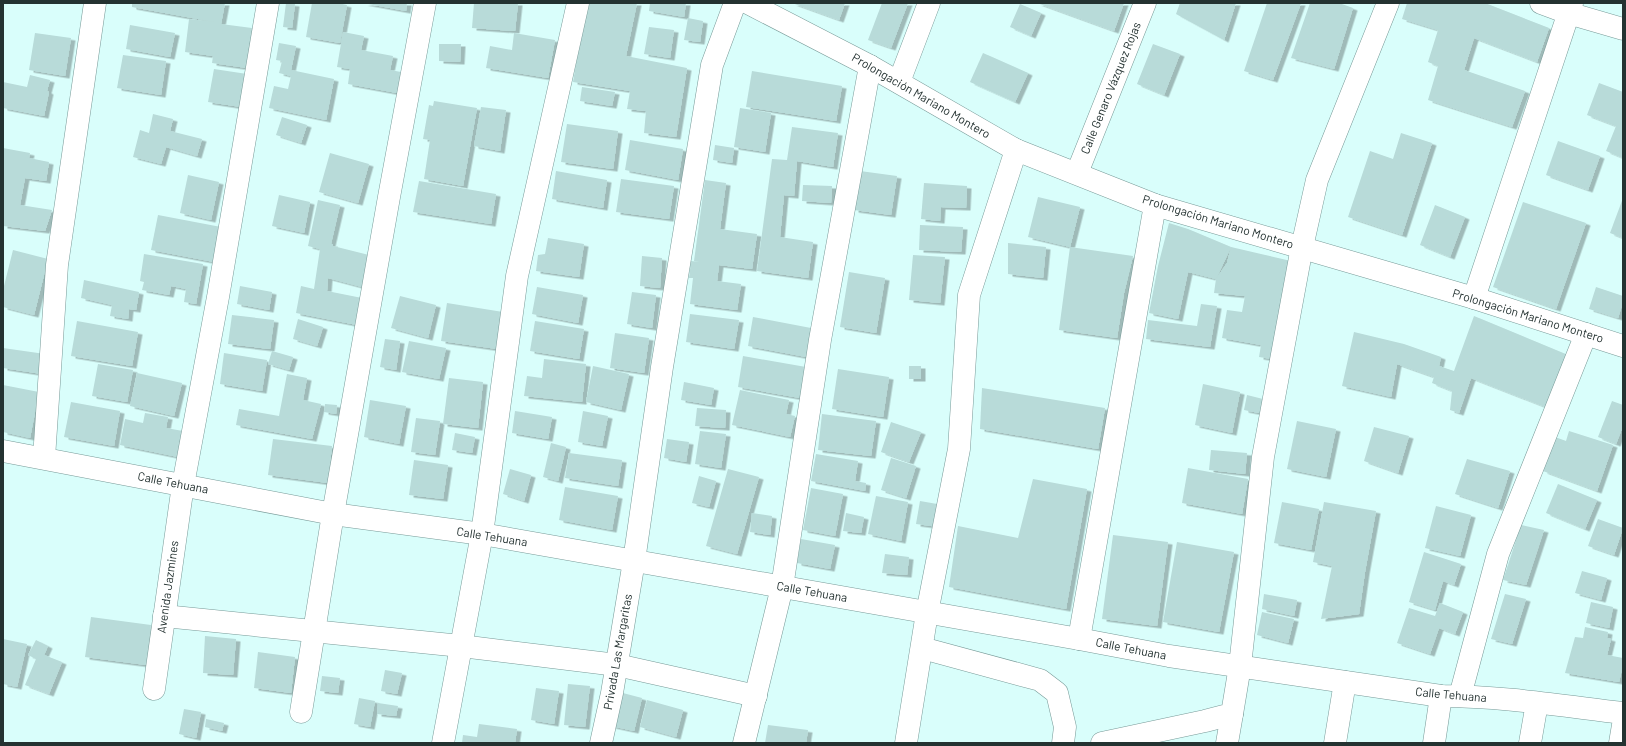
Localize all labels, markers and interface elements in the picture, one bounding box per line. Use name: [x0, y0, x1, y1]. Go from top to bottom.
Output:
street label: Calle Genaro Vázquez Rojas: [1077, 19, 1143, 156]
street label: Prolongación Mariano Montero: [850, 50, 993, 141]
street label: Prolongación Mariano Montero: [1141, 191, 1296, 251]
street label: Prolongación Mariano Montero: [1451, 285, 1606, 345]
street label: Calle Tehuana: [137, 468, 210, 496]
street label: Calle Tehuana: [456, 523, 529, 549]
street label: Avenida Jazmines: [154, 539, 180, 634]
street label: Calle Tehuana: [776, 578, 849, 604]
street label: Privada Las Margaritas: [600, 592, 634, 711]
street label: Calle Tehuana: [1095, 634, 1168, 662]
street label: Calle Tehuana: [1415, 684, 1487, 704]

